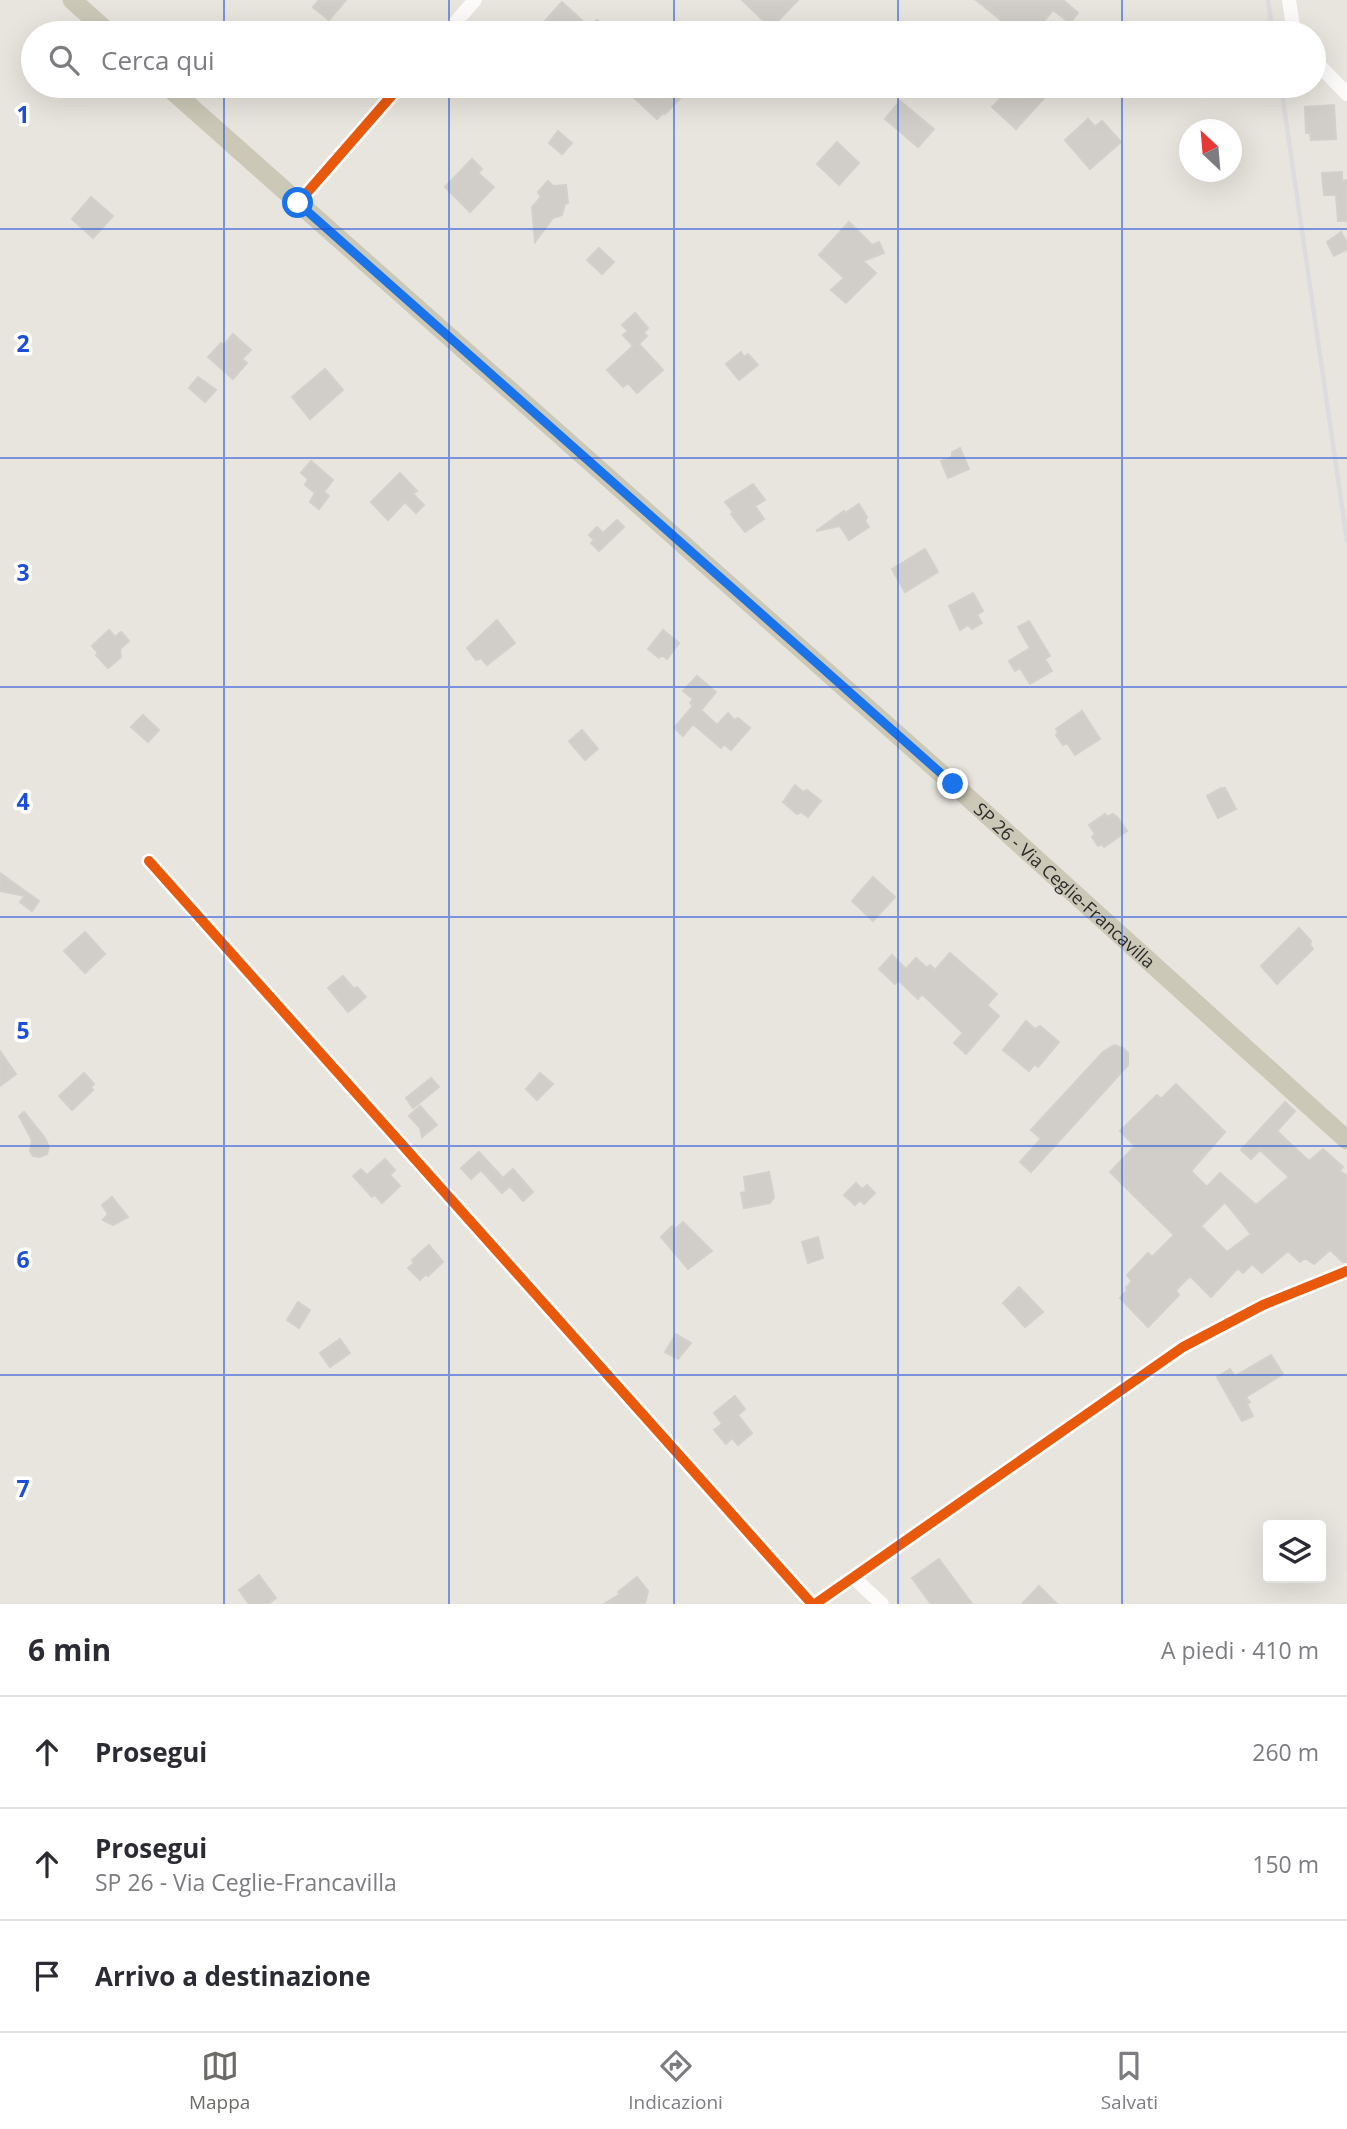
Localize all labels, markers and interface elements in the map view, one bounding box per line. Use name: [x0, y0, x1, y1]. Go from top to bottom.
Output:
search box: [21, 21, 1326, 98]
icon: search: [45, 41, 83, 79]
text: Cerca qui: [101, 42, 215, 78]
text: 1: [16, 98, 30, 130]
north arrow: [1179, 119, 1242, 182]
route start: [282, 187, 313, 218]
text: 2: [16, 327, 30, 359]
text: 3: [16, 556, 30, 588]
route end: [937, 768, 968, 799]
text: 4: [16, 785, 30, 817]
street label: SP 26 - Via Ceglie-Francavilla: [969, 797, 1161, 973]
text: 5: [16, 1014, 30, 1046]
text: 6: [16, 1243, 30, 1275]
text: 7: [16, 1472, 30, 1504]
map controls: [1263, 1520, 1326, 1583]
button: layers: [1263, 1520, 1326, 1583]
text: 6 min: [28, 1629, 111, 1670]
text: A piedi · 410 m: [1161, 1634, 1319, 1666]
icon: ahead: [28, 1733, 66, 1771]
text: Prosegui: [95, 1734, 207, 1770]
text: 260 m: [1252, 1736, 1319, 1768]
text: Prosegui: [95, 1830, 207, 1866]
icon: ahead: [28, 1845, 66, 1883]
text: 150 m: [1252, 1848, 1319, 1880]
text: SP 26 - Via Ceglie-Francavilla: [95, 1866, 397, 1898]
icon: arrive: [28, 1957, 66, 1995]
text: Arrivo a destinazione: [95, 1958, 371, 1994]
tab: Mappa: [189, 2047, 250, 2115]
tab: Indicazioni: [628, 2047, 723, 2115]
tab: Salvati: [1101, 2047, 1158, 2115]

